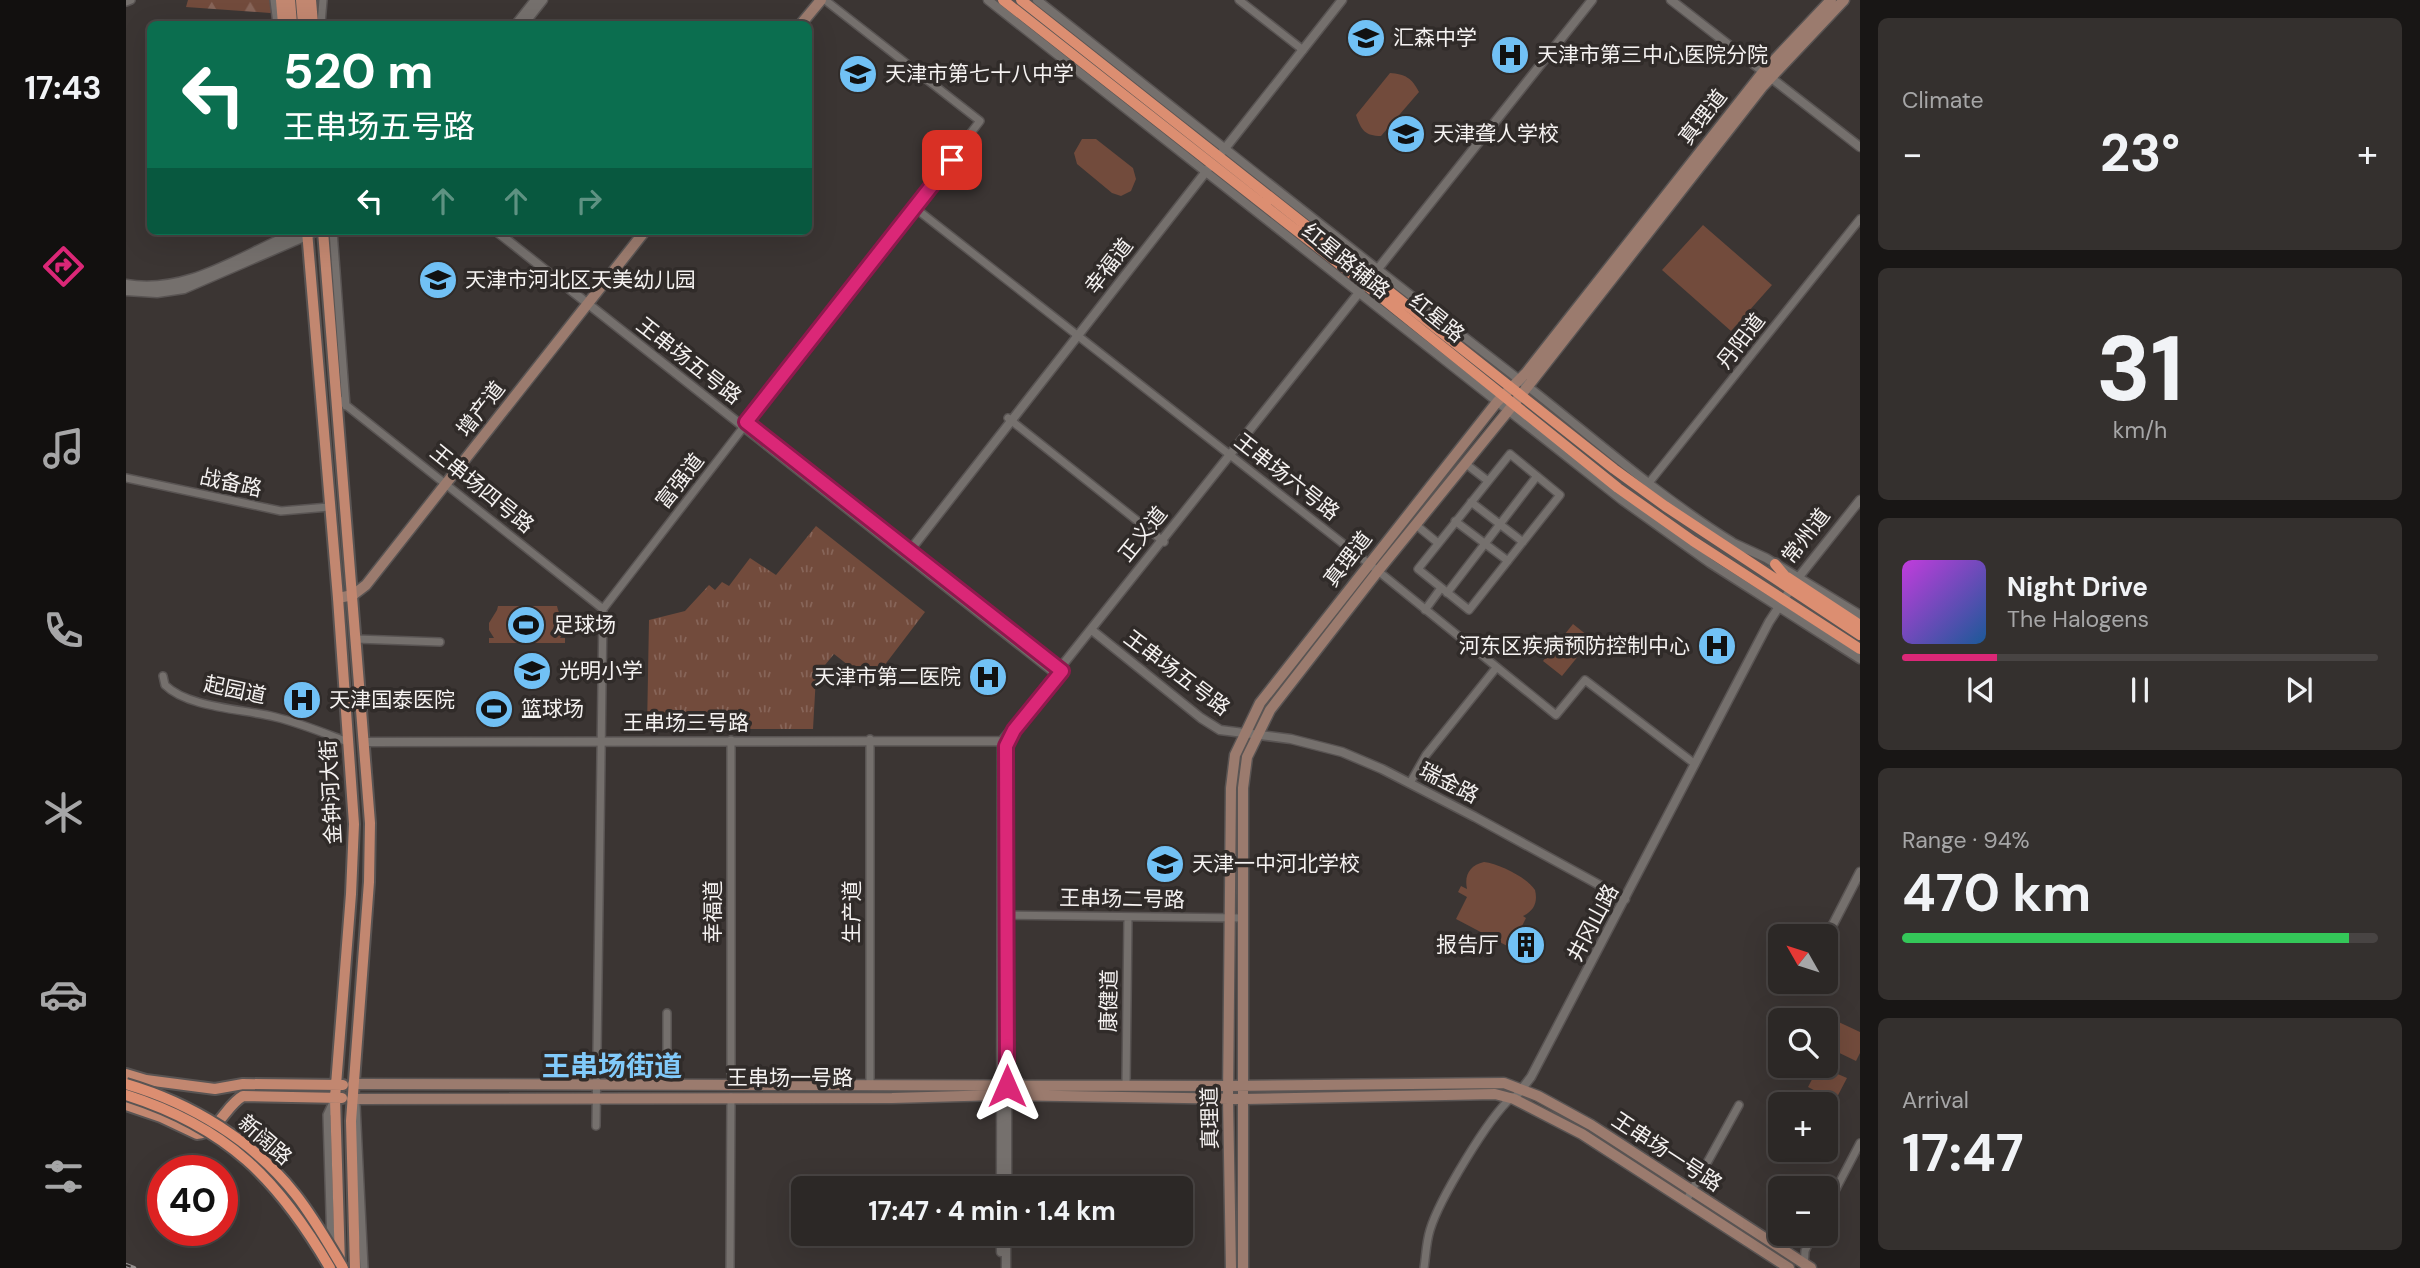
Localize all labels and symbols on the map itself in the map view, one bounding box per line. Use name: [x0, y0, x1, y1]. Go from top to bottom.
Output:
school or university icon: 汇森中学: [1345, 17, 1387, 59]
place label: 汇森中学: [1393, 24, 1477, 52]
hospital icon: 天津市第三中心医院分院: [1489, 34, 1531, 76]
place label: 天津市第三中心医院分院: [1537, 41, 1768, 69]
school or university icon: 天津市第七十八中学: [837, 53, 879, 95]
place label: 天津市第七十八中学: [885, 60, 1074, 88]
street label: 真理道: [1673, 84, 1733, 150]
school or university icon: 天津聋人学校: [1385, 113, 1427, 155]
place label: 天津聋人学校: [1433, 120, 1559, 148]
pin: [922, 130, 982, 190]
street label: 红星路辅路: [1296, 217, 1396, 305]
street label: 幸福道: [1079, 233, 1139, 299]
school or university icon: 天津市河北区天美幼儿园: [417, 259, 459, 301]
place label: 天津市河北区天美幼儿园: [465, 266, 696, 294]
street label: 红星路: [1404, 287, 1470, 349]
street label: 丹阳道: [1711, 308, 1771, 374]
street label: 王串场五号路: [631, 311, 747, 411]
street label: 增产道: [451, 376, 511, 442]
street label: 王串场六号路: [1229, 427, 1345, 527]
street label: 王串场四号路: [424, 438, 540, 540]
street label: 富强道: [650, 448, 710, 514]
street label: 战备路: [197, 463, 265, 503]
street label: 正义道: [1112, 501, 1174, 567]
street label: 常州道: [1776, 503, 1836, 569]
street label: 真理道: [1318, 526, 1378, 592]
sports icon: 足球场: [505, 604, 547, 646]
place label: 足球场: [553, 611, 616, 639]
street label: 王串场五号路: [1118, 624, 1236, 722]
hospital icon: 河东区疾病预防控制中心: [1696, 625, 1738, 667]
place label: 河东区疾病预防控制中心: [1459, 632, 1690, 660]
school or university icon: 光明小学: [511, 650, 553, 692]
hospital icon: 天津市第二医院: [967, 656, 1009, 698]
place label: 光明小学: [559, 657, 643, 685]
place label: 天津市第二医院: [814, 663, 961, 691]
street label: 起园道: [201, 670, 269, 710]
hospital icon: 天津国泰医院: [281, 679, 323, 721]
place label: 天津国泰医院: [329, 686, 455, 714]
sports icon: 篮球场: [473, 688, 515, 730]
place label: 篮球场: [521, 695, 584, 723]
street label: 王串场三号路: [623, 709, 749, 737]
street label: 金钟河大街: [314, 739, 348, 845]
street label: 瑞金路: [1415, 756, 1483, 810]
school or university icon: 天津一中河北学校: [1144, 843, 1186, 885]
place label: 天津一中河北学校: [1192, 850, 1360, 878]
street label: 井冈山路: [1561, 879, 1625, 967]
street label: 幸福道: [699, 881, 727, 944]
street label: 生产道: [838, 881, 866, 944]
street label: 王串场二号路: [1059, 884, 1185, 914]
building icon: 报告厅: [1505, 924, 1547, 966]
north arrow: [1768, 924, 1838, 994]
place label: 报告厅: [1436, 931, 1499, 959]
street label: 康健道: [1094, 969, 1124, 1033]
district label: 王串场街道: [542, 1048, 682, 1085]
position arrow: [970, 1049, 1044, 1123]
street label: 王串场一号路: [727, 1064, 853, 1092]
street label: 真理道: [1195, 1086, 1225, 1150]
street label: 王串场一号路: [1607, 1106, 1727, 1198]
street label: 新阔路: [232, 1109, 298, 1171]
speed limit sign: 40: [147, 1155, 238, 1246]

